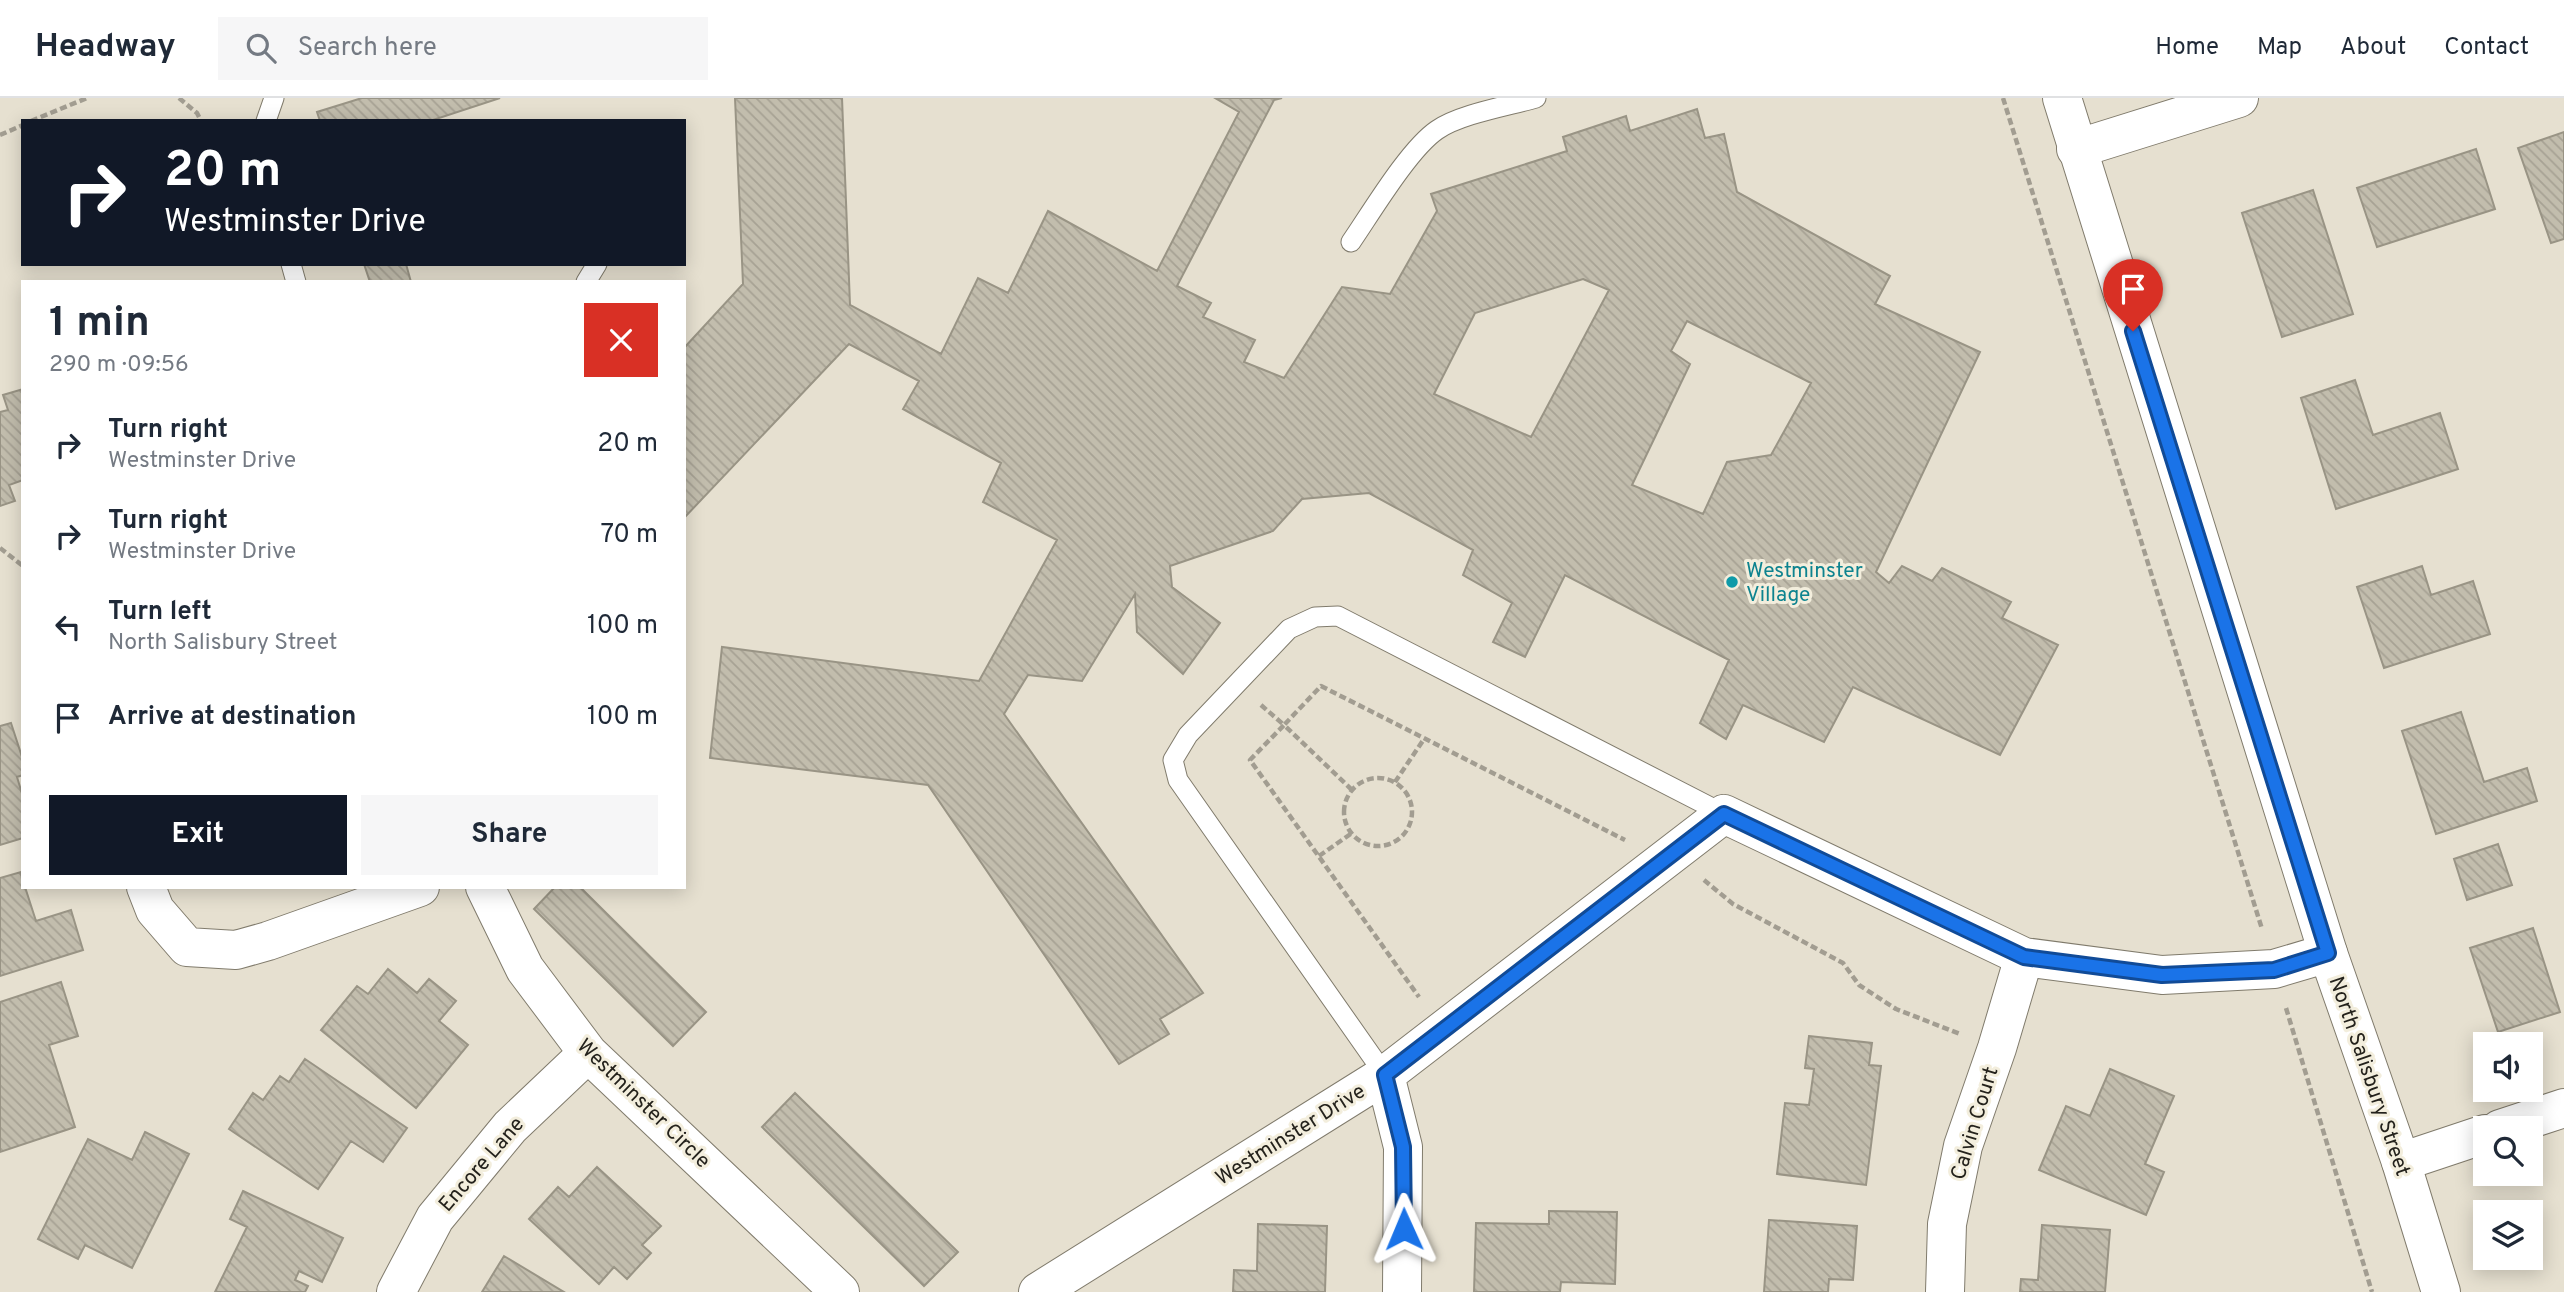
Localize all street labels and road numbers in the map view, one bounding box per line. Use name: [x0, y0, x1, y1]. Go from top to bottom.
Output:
street label: North Salisbury Street: [2322, 973, 2415, 1180]
street label: Westminster Circle: [570, 1033, 716, 1175]
street label: Calvin Court: [1945, 1064, 2005, 1183]
street label: Westminster Drive: [1211, 1078, 1371, 1192]
street label: Encore Lane: [433, 1112, 531, 1218]

